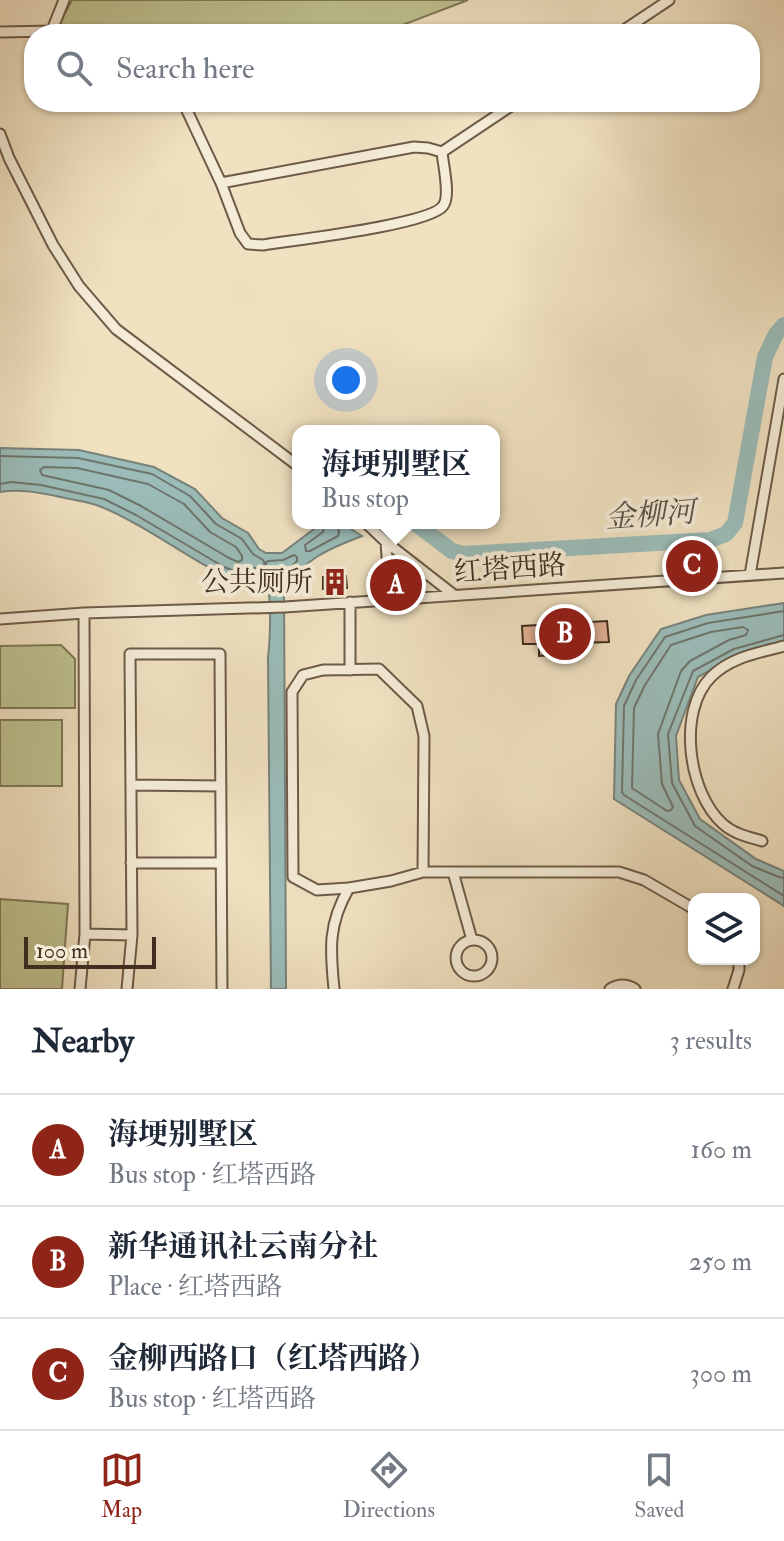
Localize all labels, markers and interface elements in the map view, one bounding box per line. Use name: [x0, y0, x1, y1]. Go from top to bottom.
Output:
search box: [24, 24, 760, 112]
icon: search: [52, 46, 96, 90]
text: Search here: [116, 50, 255, 87]
your location: [326, 360, 366, 400]
popup: [292, 425, 500, 529]
text: 海埂别墅区: [321, 446, 471, 483]
text: Bus stop: [321, 483, 409, 515]
water label: 金柳河: [604, 493, 701, 537]
pin: C: [666, 536, 718, 596]
street label: 红塔西路: [453, 548, 567, 590]
pin: A: [370, 555, 422, 615]
place label: 公共厕所: [201, 565, 313, 600]
building icon: 公共厕所: [320, 567, 350, 597]
pin: B: [539, 604, 591, 664]
map controls: [688, 893, 760, 965]
button: layers: [688, 893, 760, 965]
scale bar: [24, 933, 156, 969]
text: 100 m: [36, 937, 88, 965]
text: Nearby: [32, 1020, 134, 1063]
text: 3 results: [670, 1025, 752, 1057]
text: 海埂别墅区: [108, 1116, 258, 1153]
text: A: [50, 1134, 66, 1166]
text: 160 m: [691, 1134, 752, 1166]
text: Bus stop · 红塔西路: [108, 1159, 316, 1191]
text: 新华通讯社云南分社: [108, 1228, 378, 1265]
text: B: [49, 1246, 67, 1278]
text: 250 m: [689, 1246, 752, 1278]
text: Place · 红塔西路: [108, 1271, 282, 1303]
text: 金柳西路口（红塔西路）: [108, 1340, 438, 1377]
text: C: [48, 1358, 68, 1390]
text: 300 m: [690, 1358, 752, 1390]
text: Bus stop · 红塔西路: [108, 1383, 316, 1415]
tab: Map: [100, 1448, 144, 1524]
tab: Directions: [343, 1448, 435, 1524]
tab: Saved: [634, 1448, 684, 1524]

